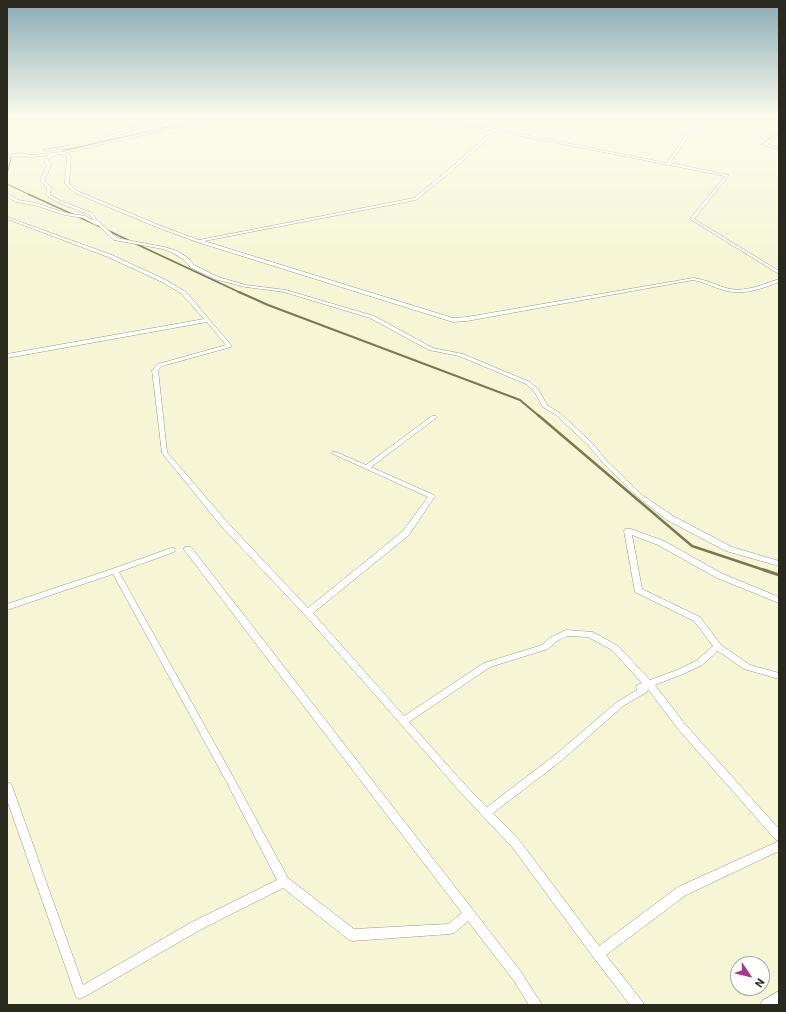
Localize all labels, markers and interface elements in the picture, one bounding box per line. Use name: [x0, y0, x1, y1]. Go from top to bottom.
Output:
north arrow: [730, 956, 770, 996]
text: N: [752, 976, 767, 989]

